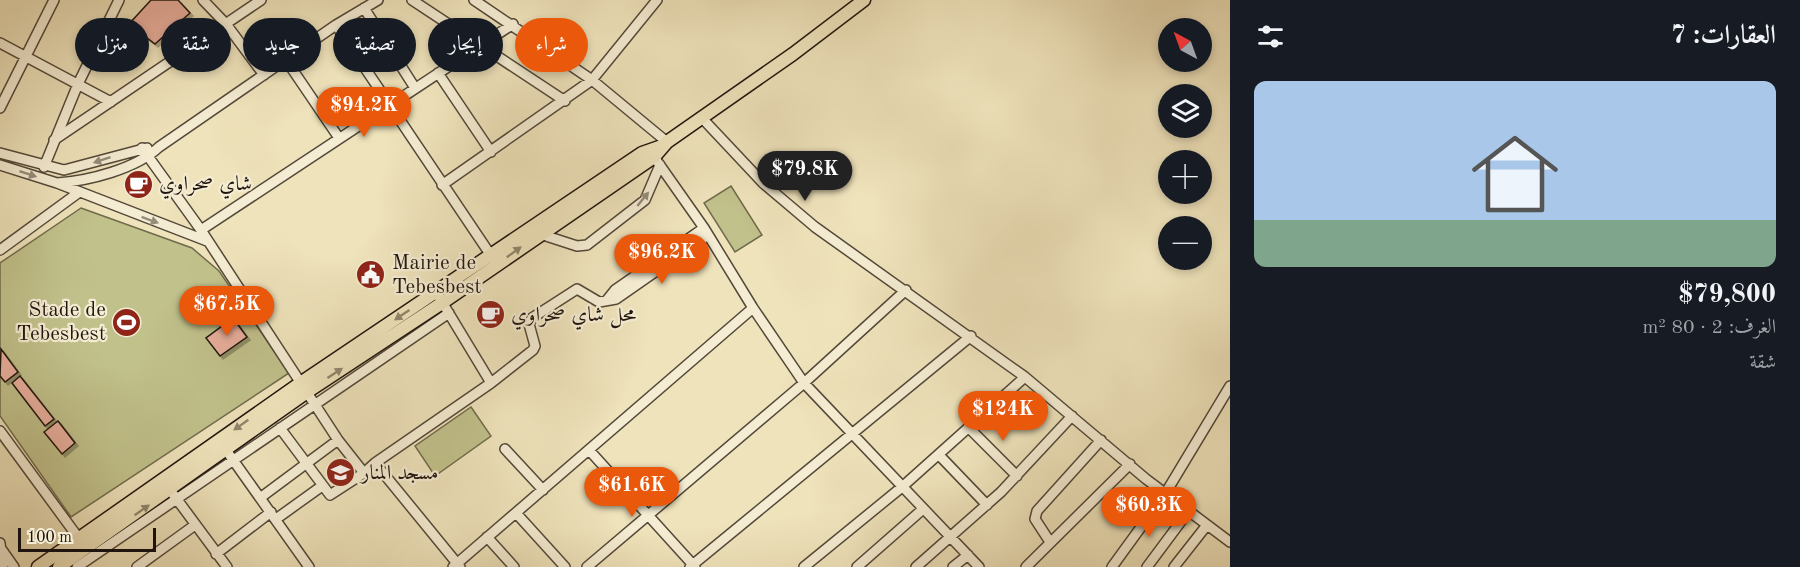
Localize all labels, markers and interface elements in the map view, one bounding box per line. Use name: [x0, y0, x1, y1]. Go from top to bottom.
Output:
chip: منزل: [75, 18, 149, 72]
chip: شقة: [161, 18, 231, 72]
chip: جديد: [243, 18, 321, 72]
chip: تصفية: [333, 18, 416, 72]
chip: إيجار: [428, 18, 503, 72]
chip: شراء: [515, 18, 588, 72]
north arrow: [1158, 18, 1212, 72]
map controls: [1158, 18, 1212, 270]
icon: filters: [1254, 20, 1287, 53]
text: العقارات: 7: [1671, 23, 1776, 49]
button: layers: [1158, 84, 1212, 138]
pin: $94.2K: [315, 87, 413, 138]
text: $94.2K: [330, 96, 398, 116]
icon: home: [1461, 120, 1569, 228]
button: +: [1158, 150, 1212, 204]
pin: $79.8K: [756, 151, 854, 202]
one-way arrow: [93, 156, 111, 165]
text: $79.8K: [771, 160, 839, 180]
cafe icon: شاي صحراوي: [122, 168, 154, 200]
one-way arrow: [19, 170, 37, 179]
place label: شاي صحراوي: [159, 174, 252, 199]
one-way arrow: [636, 191, 649, 207]
one-way arrow: [141, 215, 159, 225]
button: −: [1158, 216, 1212, 270]
pin: $96.2K: [613, 234, 711, 285]
text: $96.2K: [628, 243, 696, 263]
one-way arrow: [507, 247, 522, 259]
place label: Mairie de Tebesbest: [392, 253, 482, 298]
public building icon: Mairie de Tebesbest: [355, 259, 387, 291]
text: $79,800: [1678, 282, 1776, 308]
pin: $67.5K: [178, 286, 276, 337]
text: $67.5K: [193, 295, 261, 315]
cafe icon: محل شاي صحراوي: [474, 299, 506, 331]
place label: Stade de Tebesbest: [16, 300, 106, 345]
place label: محل شاي صحراوي: [511, 305, 636, 330]
sports icon: Stade de Tebesbest: [111, 306, 143, 338]
one-way arrow: [394, 309, 410, 320]
text: الغرف: 2 · 80 m²: [1642, 318, 1776, 338]
text: شقة: [1750, 353, 1776, 373]
one-way arrow: [327, 368, 344, 379]
pin: $124K: [961, 391, 1045, 442]
text: $124K: [972, 400, 1034, 420]
one-way arrow: [234, 419, 250, 431]
school or university icon: مسجد المنار: [324, 457, 356, 489]
place label: مسجد المنار: [359, 463, 438, 484]
pin: $61.6K: [583, 467, 681, 518]
text: $61.6K: [598, 476, 666, 496]
pin: $60.3K: [1100, 487, 1198, 538]
text: $60.3K: [1115, 496, 1183, 516]
one-way arrow: [133, 504, 149, 516]
scale bar: [18, 525, 156, 552]
text: 100 m: [27, 530, 72, 546]

